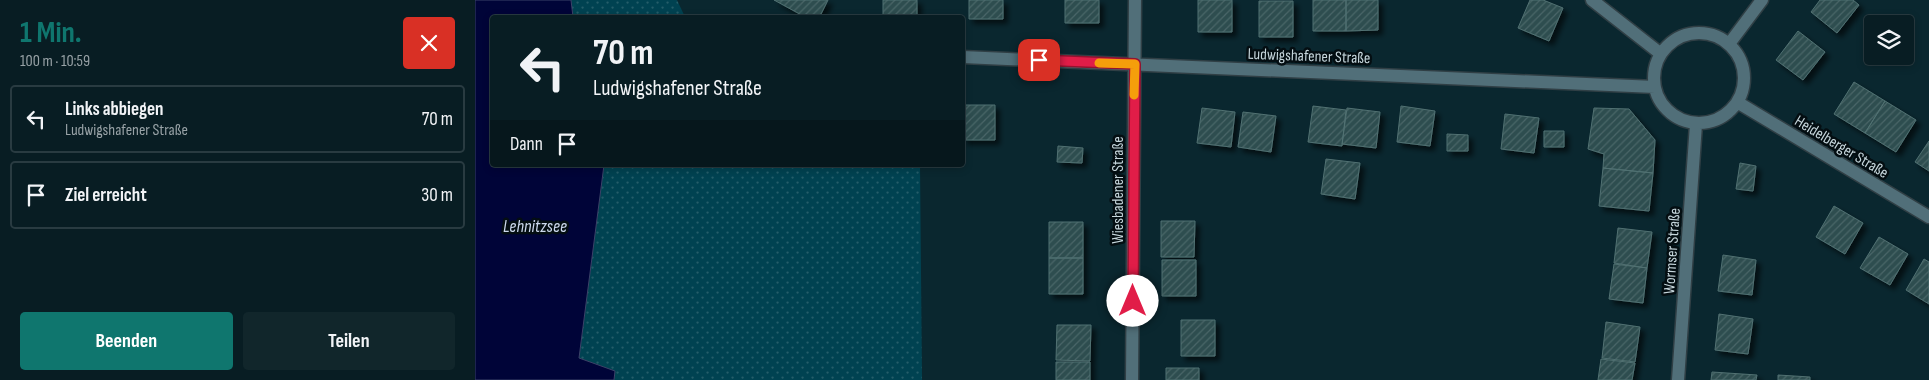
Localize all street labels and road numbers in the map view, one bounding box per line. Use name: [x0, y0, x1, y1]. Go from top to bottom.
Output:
street label: Ludwigshafener Straße: [1247, 45, 1371, 68]
street label: Heidelberger Straße: [1791, 112, 1892, 183]
street label: Wiesbadener Straße: [1109, 136, 1128, 244]
street label: Wormser Straße: [1660, 207, 1685, 295]

